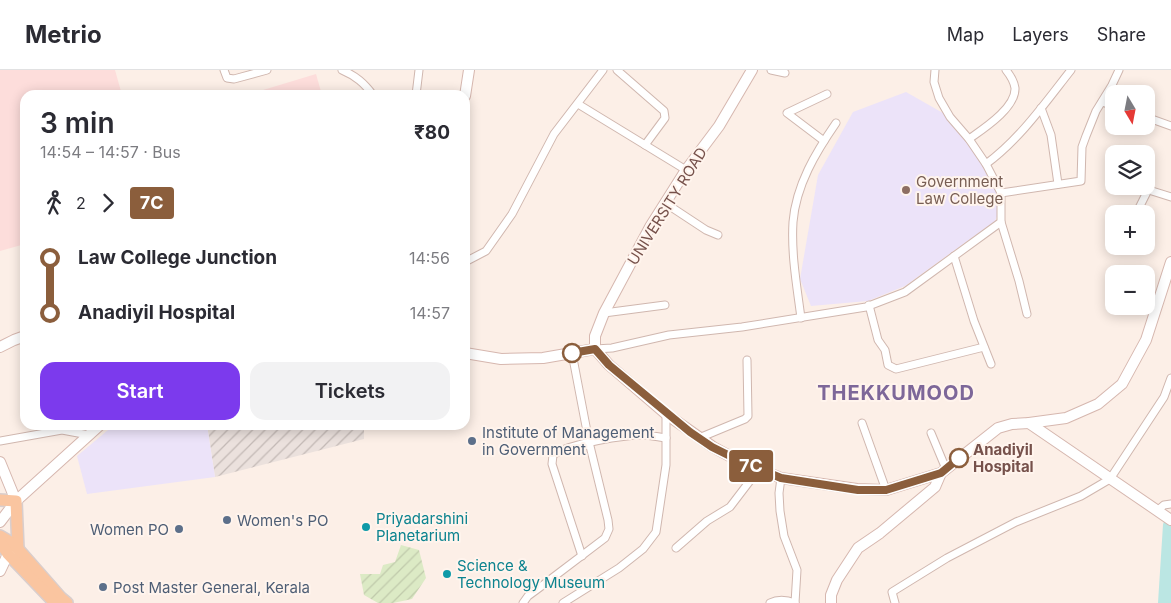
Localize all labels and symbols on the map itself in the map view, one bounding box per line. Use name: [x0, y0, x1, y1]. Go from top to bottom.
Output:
north arrow: [1105, 85, 1155, 135]
street label: UNIVERSITY ROAD: [623, 144, 711, 268]
place label: Government Law College: [916, 172, 1003, 208]
marker: Government Law College: [900, 184, 912, 196]
unlabelled marker: [562, 343, 582, 363]
district label: THEKKUMOOD: [817, 381, 975, 405]
place label: Institute of Management in Government: [482, 423, 655, 459]
marker: Institute of Management in Government: [466, 435, 478, 447]
place label: Anadiyil Hospital: [973, 440, 1034, 476]
marker: Anadiyil Hospital: [949, 448, 969, 468]
line badge: 7C: [728, 450, 774, 482]
place label: Priyadarshini Planetarium: [376, 509, 468, 545]
place label: Women's PO: [237, 511, 328, 530]
marker: Women's PO: [221, 514, 233, 526]
place label: Women PO: [90, 520, 169, 539]
marker: Priyadarshini Planetarium: [360, 521, 372, 533]
marker: Women PO: [173, 523, 185, 535]
place label: Science & Technology Museum: [457, 556, 605, 592]
marker: Science & Technology Museum: [441, 568, 453, 580]
place label: Post Master General, Kerala: [113, 578, 310, 597]
marker: Post Master General, Kerala: [97, 581, 109, 593]

